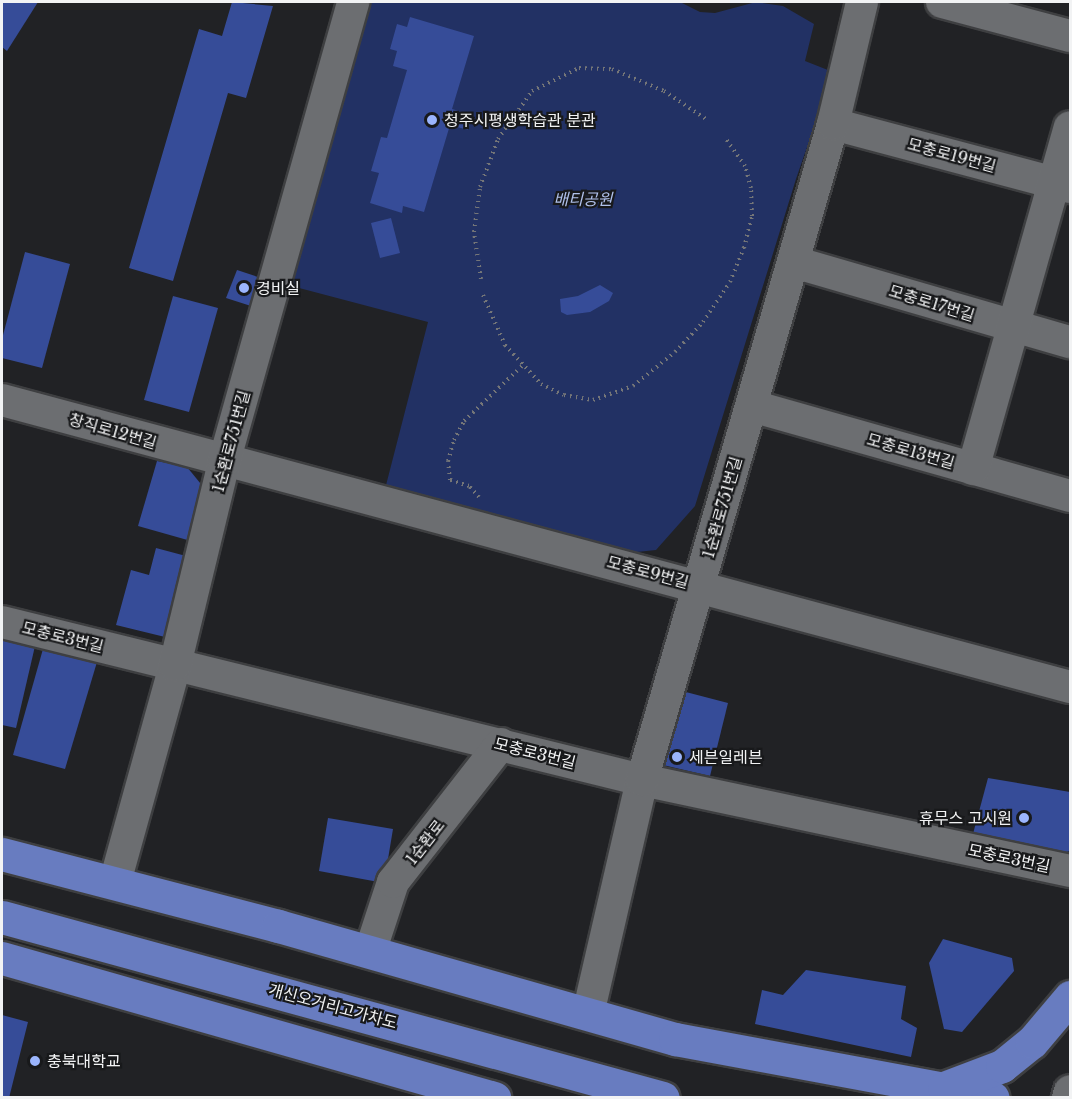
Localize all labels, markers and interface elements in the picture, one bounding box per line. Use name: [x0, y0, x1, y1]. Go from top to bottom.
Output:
place label: 청주시평생학습관 분관: [444, 110, 596, 130]
marker: 청주시평생학습관 분관: [425, 113, 439, 127]
street label: 모충로19번길: [906, 134, 998, 176]
park label: 배티공원: [554, 189, 612, 209]
place label: 경비실: [256, 278, 300, 298]
marker: 경비실: [237, 281, 251, 295]
street label: 모충로17번길: [887, 281, 977, 325]
street label: 1순환로751번길: [208, 388, 254, 494]
street label: 창직로12번길: [67, 409, 159, 453]
street label: 모충로13번길: [865, 429, 957, 473]
street label: 1순환로751번길: [698, 454, 746, 560]
street label: 모충로9번길: [605, 552, 691, 592]
street label: 모충로3번길: [20, 618, 106, 656]
street label: 모충로3번길: [492, 734, 578, 772]
place label: 세븐일레븐: [689, 747, 763, 767]
marker: 세븐일레븐: [670, 750, 684, 764]
place label: 휴무스 고시원: [919, 808, 1012, 828]
marker: 휴무스 고시원: [1017, 811, 1031, 825]
street label: 1순환로: [402, 816, 448, 868]
street label: 모충로3번길: [966, 840, 1052, 876]
street label: 개신오거리고가차도: [267, 980, 399, 1032]
place label: 충북대학교: [47, 1051, 121, 1071]
marker: 충북대학교: [28, 1054, 42, 1068]

